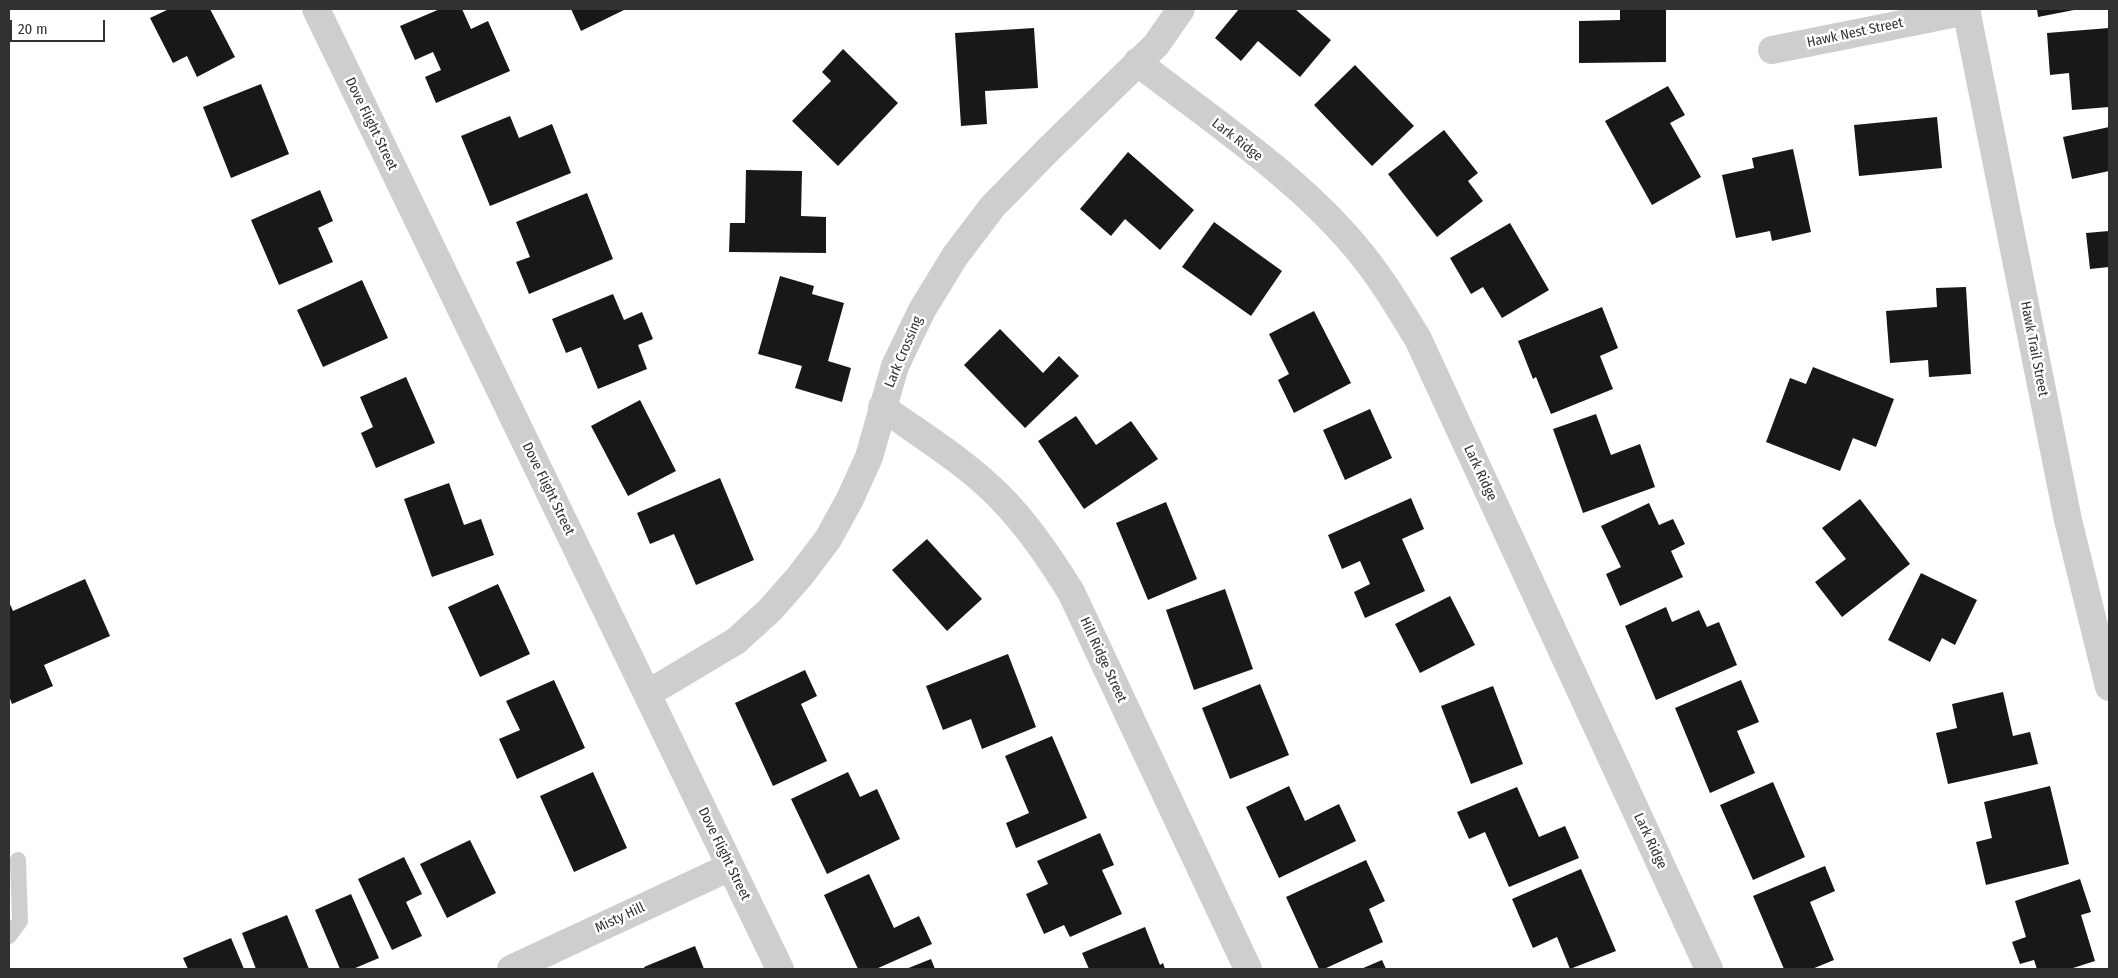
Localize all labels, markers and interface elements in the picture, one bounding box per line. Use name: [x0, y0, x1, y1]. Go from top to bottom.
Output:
scale bar: [12, 10, 108, 42]
street label: Hawk Nest Street: [1805, 15, 1905, 51]
text: 20 m: [18, 20, 48, 38]
street label: Dove Flight Street: [341, 75, 401, 173]
street label: Lark Ridge: [1208, 115, 1266, 165]
street label: Hawk Trail Street: [2017, 300, 2051, 398]
street label: Lark Crossing: [881, 314, 927, 390]
street label: Dove Flight Street: [518, 440, 578, 538]
street label: Lark Ridge: [1460, 442, 1500, 504]
street label: Hill Ridge Street: [1076, 615, 1130, 705]
street label: Dove Flight Street: [694, 805, 754, 903]
street label: Lark Ridge: [1630, 810, 1670, 872]
street label: Misty Hill: [592, 899, 648, 937]

